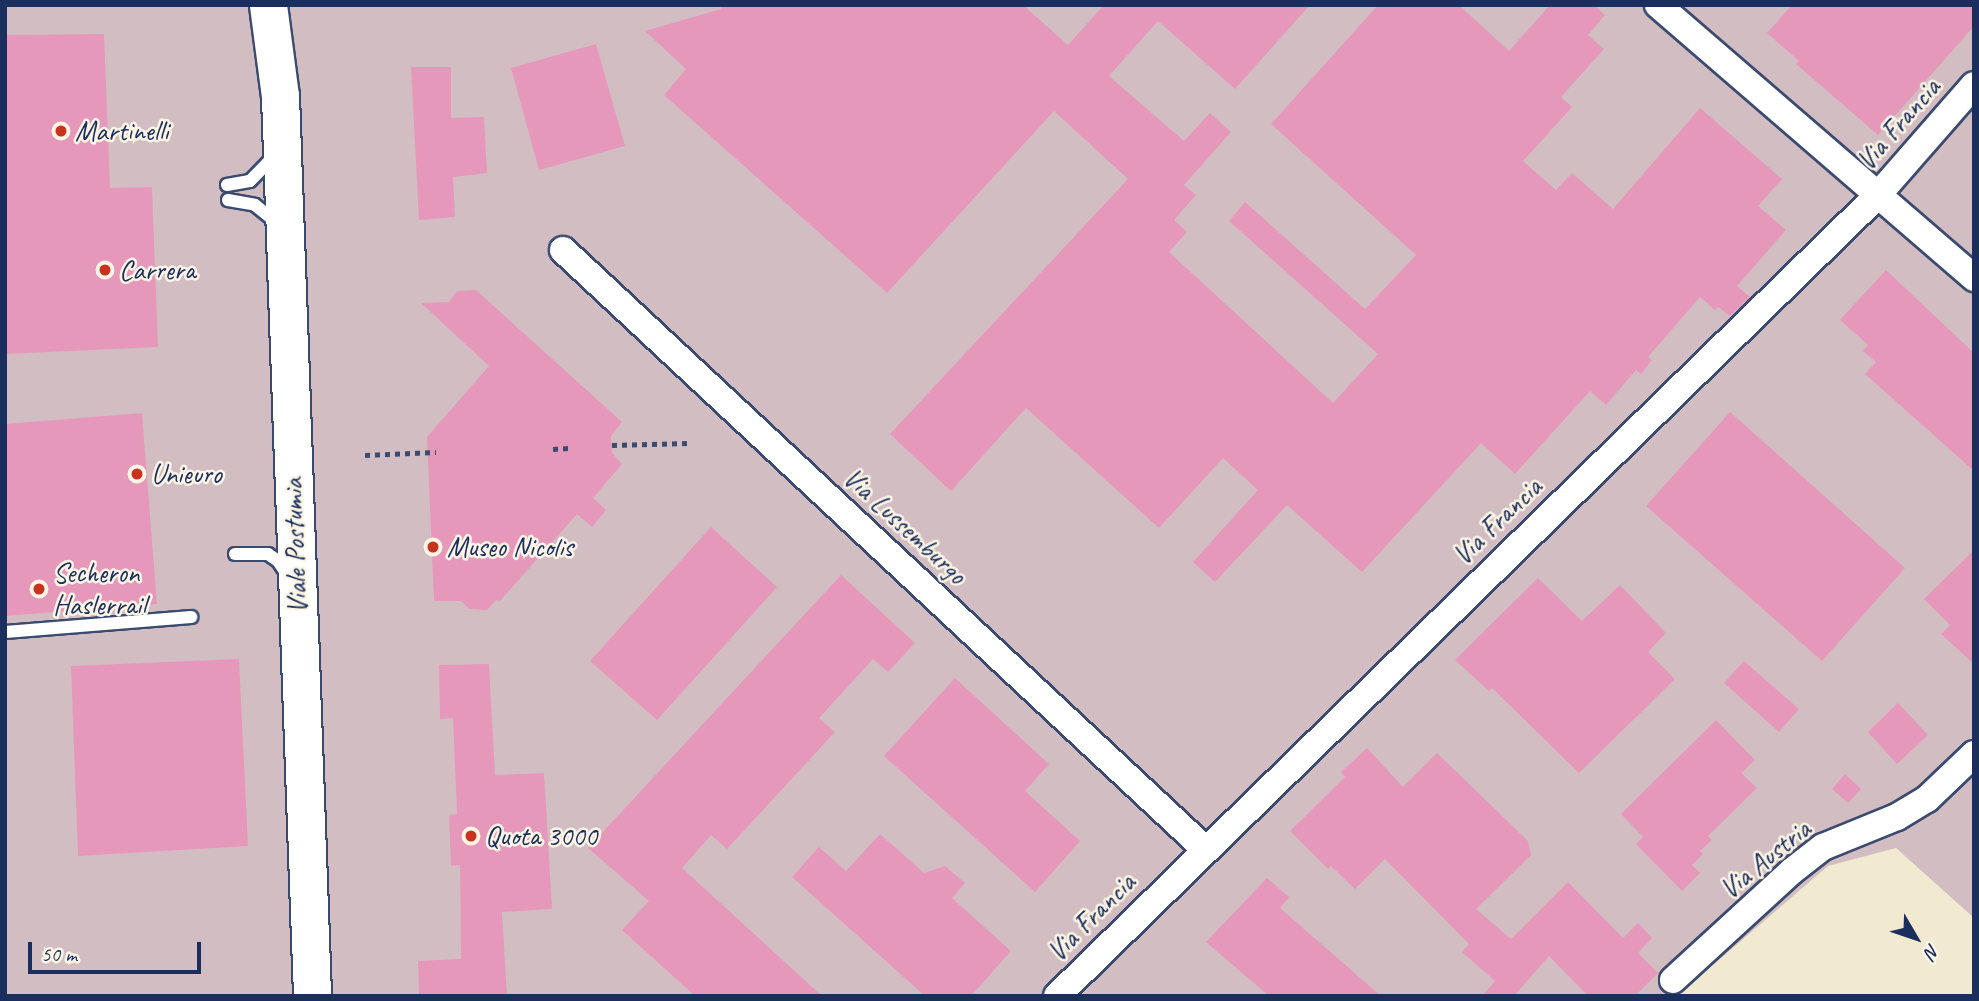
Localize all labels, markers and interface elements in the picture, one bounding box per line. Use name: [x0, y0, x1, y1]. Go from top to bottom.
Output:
street label: Via Francia: [1849, 71, 1947, 177]
place label: Martinelli: [75, 114, 168, 148]
marker: Martinelli: [53, 123, 69, 139]
place label: Carrera: [119, 253, 195, 287]
marker: Carrera: [97, 262, 113, 278]
place label: Unieuro: [151, 457, 222, 491]
street label: Via Lussemburgo: [837, 461, 973, 591]
marker: Unieuro: [129, 466, 145, 482]
street label: Via Francia: [1445, 470, 1549, 572]
street label: Viale Postumia: [276, 478, 314, 614]
place label: Museo Nicolis: [447, 530, 574, 564]
marker: Museo Nicolis: [425, 539, 441, 555]
place label: Secheron Haslerrail: [53, 556, 146, 622]
marker: Secheron Haslerrail: [31, 581, 47, 597]
street label: Via Austria: [1713, 812, 1817, 906]
place label: Quota 3000: [485, 819, 597, 853]
marker: Quota 3000: [463, 828, 479, 844]
street label: Via Francia: [1040, 866, 1142, 968]
north arrow: [1881, 903, 1951, 973]
scale bar: [32, 928, 205, 972]
text: N: [1919, 939, 1945, 963]
text: 50 m: [41, 941, 77, 967]

